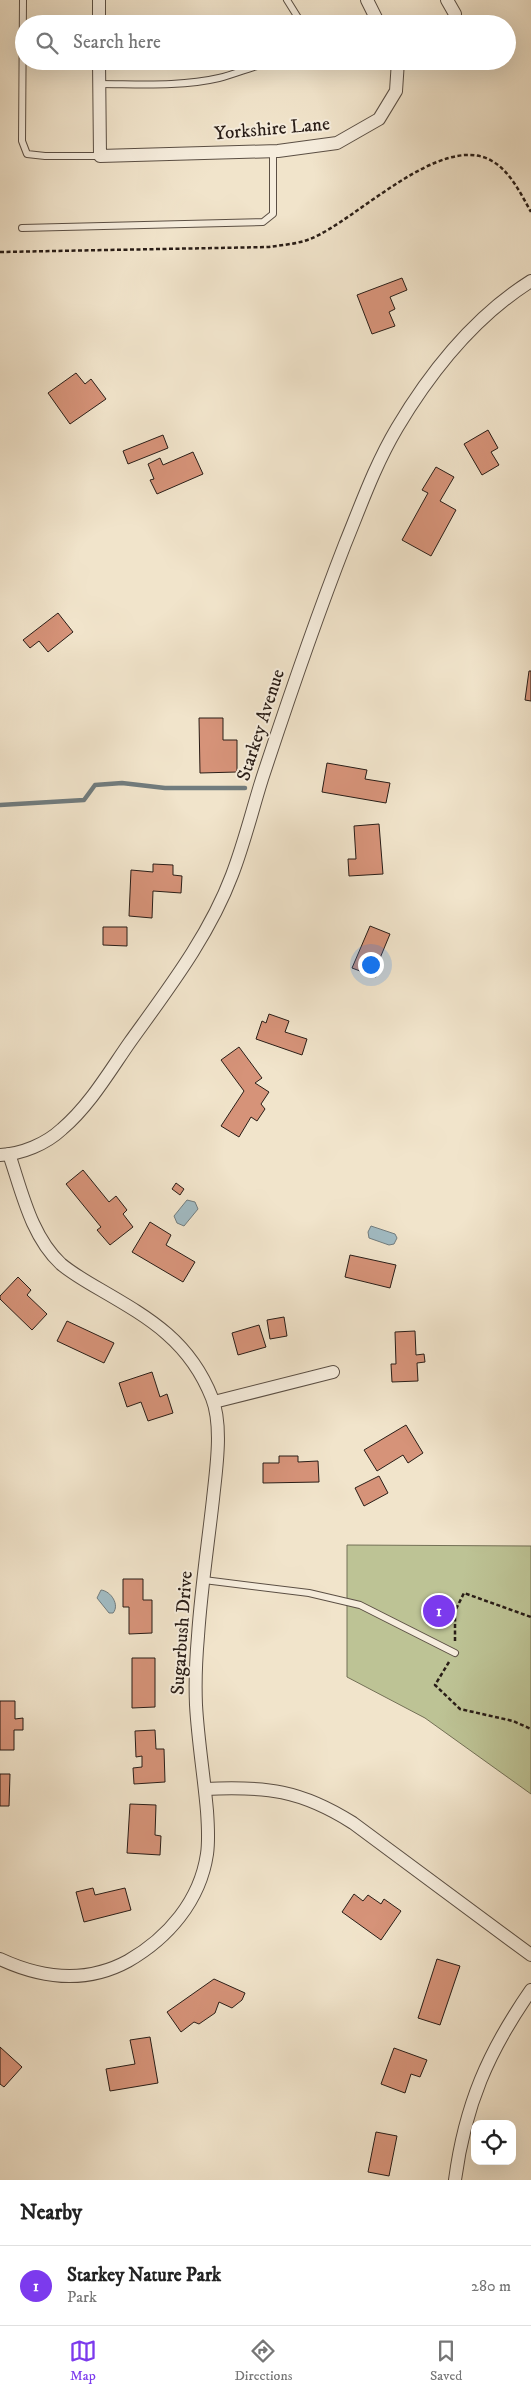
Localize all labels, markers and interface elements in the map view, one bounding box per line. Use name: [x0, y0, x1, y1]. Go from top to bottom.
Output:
search box: [15, 15, 516, 70]
icon: search: [33, 29, 61, 57]
text: Search here: [73, 31, 161, 54]
street label: Yorkshire Lane: [213, 112, 331, 146]
street label: Starkey Avenue: [232, 666, 290, 784]
your location: [358, 952, 384, 978]
street label: Sugarbush Drive: [166, 1570, 198, 1696]
pin: 1: [423, 1592, 455, 1630]
map controls: [471, 2120, 516, 2165]
button: locate: [471, 2120, 516, 2165]
text: Nearby: [20, 2200, 82, 2226]
text: Starkey Nature Park: [67, 2264, 221, 2287]
text: 1: [33, 2276, 39, 2296]
text: 280 m: [471, 2276, 511, 2296]
text: Park: [67, 2287, 97, 2307]
tab: Map: [69, 2337, 97, 2385]
tab: Directions: [234, 2337, 292, 2385]
tab: Saved: [430, 2337, 462, 2385]

